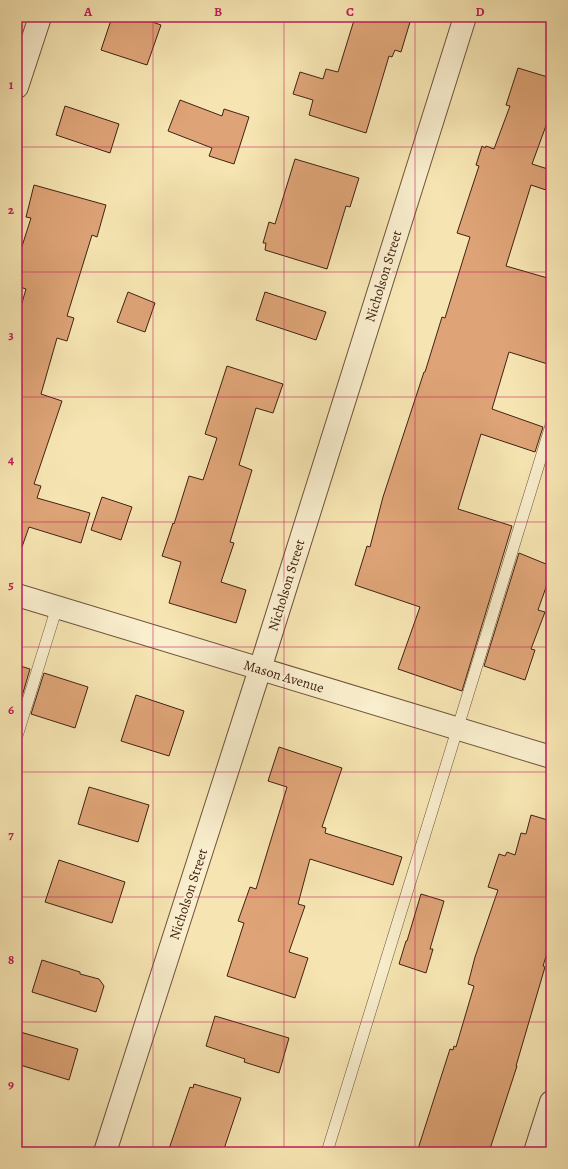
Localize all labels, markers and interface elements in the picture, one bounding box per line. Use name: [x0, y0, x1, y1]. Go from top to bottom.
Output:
text: A: [83, 3, 93, 20]
text: B: [214, 3, 222, 20]
text: C: [346, 3, 354, 20]
text: D: [475, 3, 485, 20]
text: 1: [9, 76, 14, 93]
text: 2: [8, 201, 15, 218]
street label: Nicholson Street: [360, 228, 407, 324]
text: 3: [8, 326, 14, 343]
text: 4: [8, 451, 14, 468]
street label: Nicholson Street: [263, 537, 310, 633]
text: 5: [8, 576, 14, 593]
street label: Mason Avenue: [241, 655, 326, 698]
text: 6: [8, 701, 14, 718]
text: 7: [8, 826, 14, 843]
street label: Nicholson Street: [165, 846, 212, 942]
text: 8: [8, 951, 14, 968]
text: 9: [8, 1076, 14, 1093]

